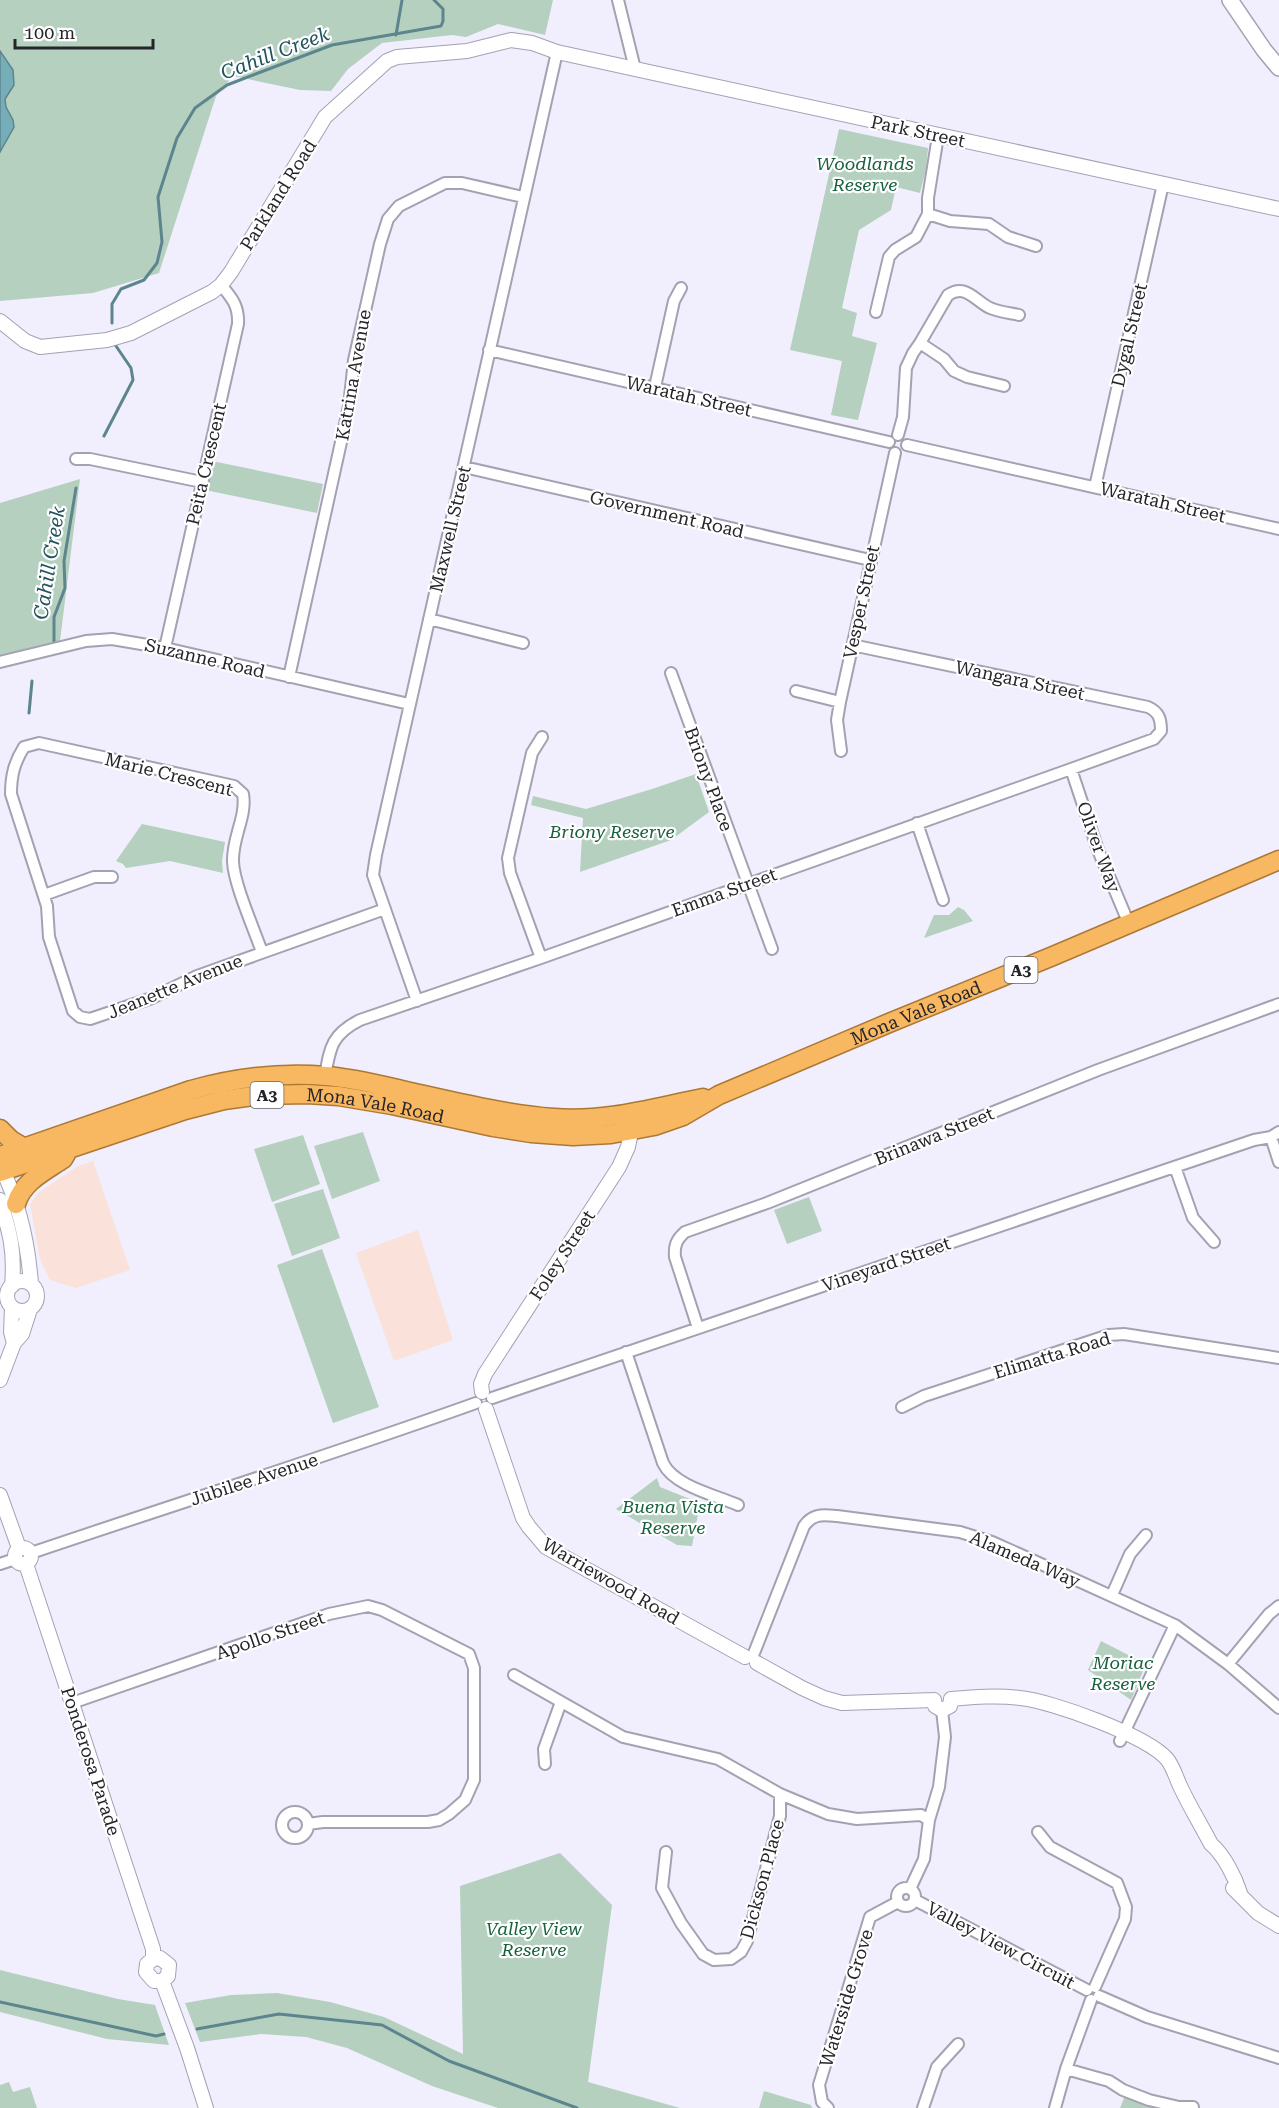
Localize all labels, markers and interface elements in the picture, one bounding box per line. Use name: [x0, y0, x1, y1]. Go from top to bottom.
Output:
scale bar: [15, 12, 153, 50]
water label: Cahill Creek: [217, 21, 333, 85]
text: 100 m: [24, 22, 75, 43]
street label: Park Street: [869, 111, 967, 151]
street label: Parkland Road: [236, 135, 321, 254]
park label: Woodlands Reserve: [816, 153, 914, 195]
street label: Dygal Street: [1107, 281, 1151, 389]
street label: Katrina Avenue: [331, 308, 375, 442]
street label: Waratah Street: [624, 371, 754, 421]
street label: Peita Crescent: [182, 401, 230, 527]
street label: Maxwell Street: [425, 463, 475, 594]
street label: Waratah Street: [1098, 477, 1228, 527]
street label: Government Road: [588, 486, 746, 542]
water label: Cahill Creek: [28, 504, 70, 621]
street label: Vesper Street: [839, 543, 883, 661]
street label: Suzanne Road: [143, 634, 268, 682]
street label: Wangara Street: [953, 656, 1087, 704]
street label: Briony Place: [680, 724, 738, 834]
street label: Marie Crescent: [103, 748, 235, 800]
street label: Oliver Way: [1073, 799, 1125, 896]
park label: Briony Reserve: [548, 821, 675, 842]
street label: Emma Street: [669, 863, 780, 921]
street label: Jeanette Avenue: [105, 949, 245, 1023]
road number: A3: [1004, 957, 1038, 983]
street label: Mona Vale Road: [847, 976, 985, 1049]
road number: A3: [250, 1082, 284, 1108]
street label: Mona Vale Road: [306, 1083, 447, 1127]
street label: Brinawa Street: [871, 1102, 997, 1169]
street label: Foley Street: [525, 1206, 599, 1304]
street label: Vineyard Street: [819, 1232, 953, 1296]
street label: Elimatta Road: [991, 1327, 1113, 1383]
street label: Jubilee Avenue: [188, 1448, 321, 1510]
park label: Buena Vista Reserve: [621, 1496, 724, 1538]
street label: Alameda Way: [967, 1526, 1084, 1592]
street label: Warriewood Road: [539, 1533, 684, 1629]
street label: Apollo Street: [213, 1606, 327, 1663]
park label: Moriac Reserve: [1090, 1652, 1155, 1694]
street label: Ponderosa Parade: [57, 1684, 125, 1838]
street label: Dickson Place: [736, 1817, 788, 1941]
street label: Valley View Circuit: [923, 1897, 1079, 1993]
park label: Valley View Reserve: [486, 1918, 582, 1960]
street label: Waterside Grove: [815, 1926, 877, 2070]

